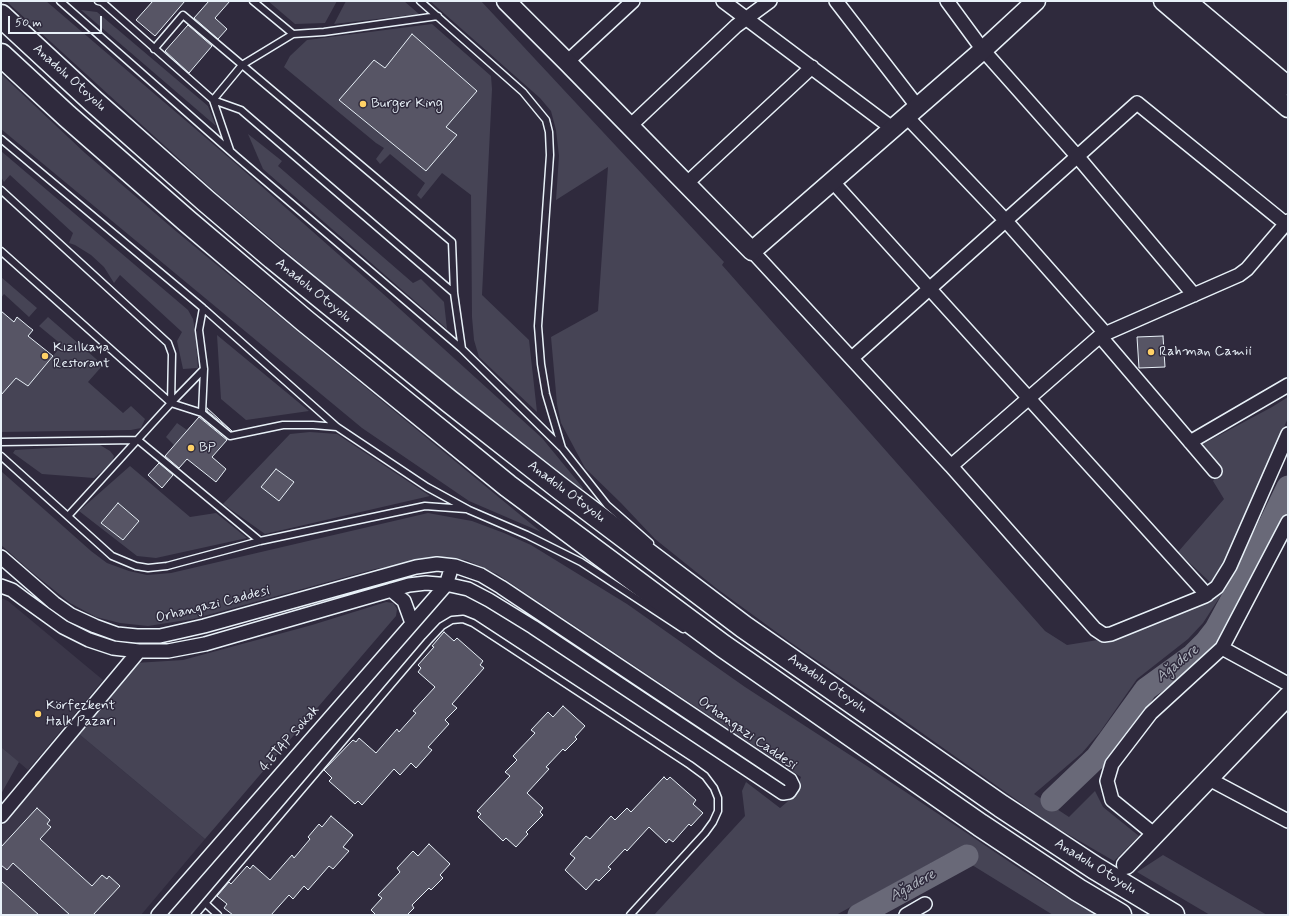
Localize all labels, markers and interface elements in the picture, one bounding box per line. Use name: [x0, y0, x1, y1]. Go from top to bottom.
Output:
scale bar: [10, 8, 104, 34]
text: 50 m: [15, 15, 42, 31]
street label: Anadolu Otoyolu: [29, 41, 109, 115]
place label: Burger King: [371, 96, 443, 112]
marker: Burger King: [358, 99, 368, 109]
street label: Anadolu Otoyolu: [272, 255, 354, 327]
place label: Kızılkaya Restorant: [53, 340, 110, 372]
place label: Rahman Camii: [1159, 344, 1252, 360]
marker: Rahman Camii: [1146, 347, 1156, 357]
marker: Kızılkaya Restorant: [40, 351, 50, 361]
place label: BP: [199, 440, 216, 456]
marker: BP: [186, 443, 196, 453]
street label: Anadolu Otoyolu: [524, 457, 608, 527]
street label: Orhangazi Caddesi: [154, 583, 272, 627]
water label: Ağadere: [1153, 641, 1203, 687]
street label: Anadolu Otoyolu: [784, 651, 870, 717]
street label: Orhangazi Caddesi: [694, 694, 800, 774]
place label: Körfezkent Halk Pazarı: [46, 698, 116, 730]
street label: 4.ETAP Sokak: [257, 702, 323, 776]
marker: Körfezkent Halk Pazarı: [33, 709, 43, 719]
street label: Anadolu Otoyolu: [1051, 835, 1139, 899]
water label: Ağadere: [887, 866, 939, 906]

